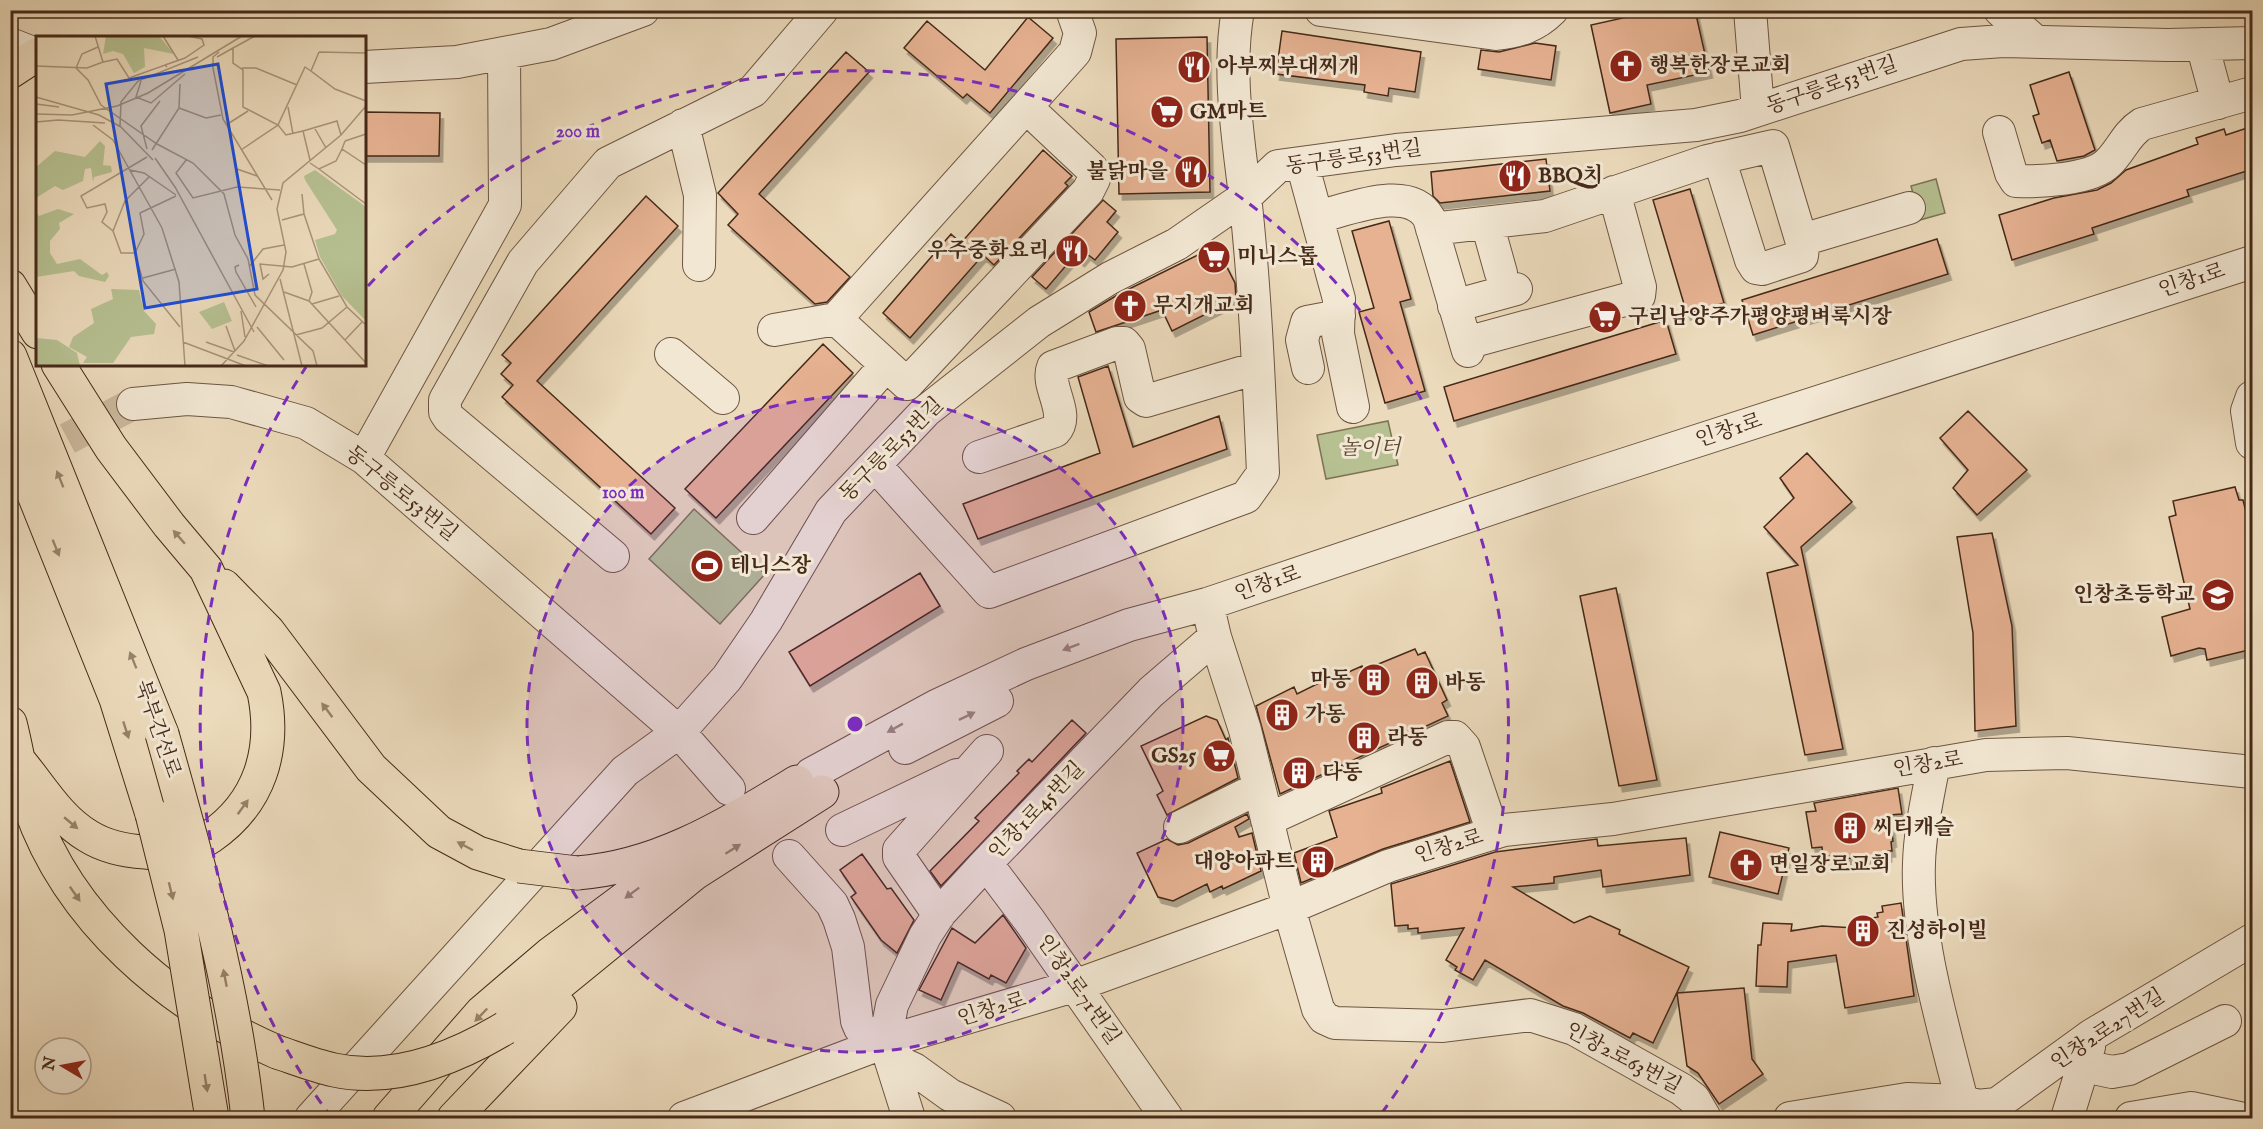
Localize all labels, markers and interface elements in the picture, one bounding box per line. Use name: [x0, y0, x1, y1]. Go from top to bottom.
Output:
inset map: [36, 36, 366, 366]
church icon: 행복한장로교회: [1608, 48, 1644, 84]
restaurant icon: 아부찌부대찌개: [1176, 49, 1212, 85]
street label: 동구릉로53번길: [1763, 51, 1901, 121]
place label: 행복한장로교회: [1649, 53, 1791, 80]
place label: 아부찌부대찌개: [1217, 54, 1359, 81]
supermarket icon: GM마트: [1149, 94, 1185, 130]
place label: GM마트: [1190, 99, 1267, 126]
text: 200 m: [556, 121, 600, 144]
street label: 동구릉로53번길: [1284, 135, 1424, 181]
restaurant icon: 불닭마을: [1173, 154, 1209, 190]
restaurant icon: BBQ치: [1497, 158, 1533, 194]
place label: 불닭마을: [1087, 159, 1168, 186]
place label: BBQ치: [1538, 163, 1603, 190]
restaurant icon: 우주중화요리: [1054, 233, 1090, 269]
place label: 우주중화요리: [927, 238, 1049, 265]
supermarket icon: 미니스톱: [1196, 239, 1232, 275]
place label: 미니스톱: [1237, 244, 1318, 271]
street label: 인창1로: [2155, 258, 2229, 304]
church icon: 무지개교회: [1112, 288, 1148, 324]
place label: 무지개교회: [1153, 293, 1254, 320]
supermarket icon: 구리남양주가평양평벼룩시장: [1587, 299, 1623, 335]
place label: 구리남양주가평양평벼룩시장: [1628, 304, 1892, 331]
street label: 동구릉로53번길: [834, 392, 950, 508]
street label: 인창1로: [1692, 408, 1766, 454]
park label: 놀이터: [1340, 435, 1402, 462]
street label: 동구릉로53번길: [339, 440, 463, 548]
one-way arrow: [55, 470, 65, 488]
text: 100 m: [602, 482, 644, 505]
one-way arrow: [172, 529, 185, 545]
one-way arrow: [51, 539, 61, 557]
sports icon: 테니스장: [689, 548, 725, 584]
place label: 테니스장: [730, 553, 812, 580]
street label: 인창1로: [1231, 560, 1305, 608]
school or university icon: 인창초등학교: [2200, 577, 2236, 613]
place label: 인창초등학교: [2073, 582, 2195, 609]
one-way arrow: [1062, 642, 1080, 652]
one-way arrow: [128, 651, 138, 669]
building icon: 마동: [1356, 662, 1392, 698]
building icon: 바동: [1404, 665, 1440, 701]
place label: 마동: [1310, 667, 1351, 694]
place label: 바동: [1445, 670, 1486, 697]
street label: 북부간선로: [128, 677, 186, 781]
building icon: 가동: [1264, 697, 1300, 733]
one-way arrow: [321, 702, 334, 718]
place label: 가동: [1305, 702, 1346, 729]
one-way arrow: [958, 711, 975, 720]
centre of rings: [845, 714, 865, 734]
building icon: 라동: [1346, 720, 1382, 756]
one-way arrow: [121, 721, 131, 739]
one-way arrow: [886, 723, 903, 733]
place label: 라동: [1387, 725, 1428, 752]
supermarket icon: GS25: [1201, 738, 1237, 774]
place label: GS25: [1151, 743, 1196, 770]
street label: 인창2로: [1891, 746, 1965, 784]
building icon: 다동: [1281, 755, 1317, 791]
street label: 인창1로45번길: [983, 756, 1091, 866]
place label: 다동: [1322, 760, 1363, 787]
one-way arrow: [236, 800, 248, 815]
building icon: 씨티캐슬: [1832, 810, 1868, 846]
place label: 씨티캐슬: [1873, 815, 1954, 842]
one-way arrow: [63, 816, 79, 829]
street label: 인창2로: [1411, 824, 1487, 870]
one-way arrow: [456, 841, 473, 851]
one-way arrow: [724, 843, 740, 855]
building icon: 대양아파트: [1300, 844, 1336, 880]
church icon: 면일장로교회: [1728, 847, 1764, 883]
place label: 대양아파트: [1194, 849, 1295, 876]
place label: 면일장로교회: [1769, 852, 1891, 879]
one-way arrow: [166, 882, 176, 900]
one-way arrow: [69, 885, 81, 901]
one-way arrow: [625, 887, 641, 899]
building icon: 진성하이빌: [1845, 913, 1881, 949]
place label: 진성하이빌: [1886, 918, 1987, 945]
street label: 인창2로71번길: [1030, 929, 1126, 1051]
one-way arrow: [220, 969, 230, 987]
street label: 인창2로27번길: [2046, 983, 2170, 1077]
street label: 인창2로: [954, 987, 1030, 1033]
one-way arrow: [474, 1007, 488, 1021]
street label: 인창2로63번길: [1560, 1017, 1686, 1101]
north arrow: [33, 1036, 93, 1096]
text: N: [39, 1055, 61, 1073]
one-way arrow: [202, 1073, 211, 1092]

